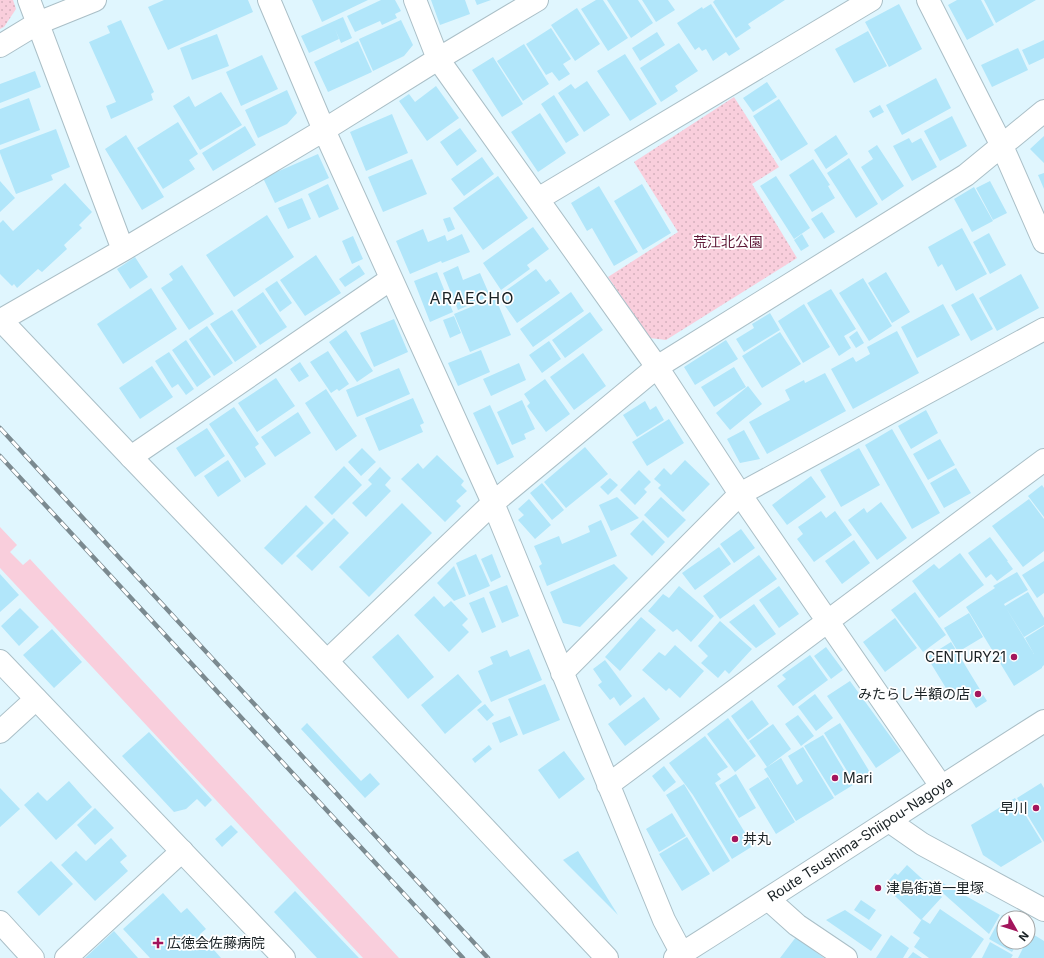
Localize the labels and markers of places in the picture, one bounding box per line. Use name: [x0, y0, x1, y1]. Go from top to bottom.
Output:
place label: CENTURY21: [925, 648, 1006, 665]
marker: CENTURY21: [1009, 652, 1019, 662]
place label: みたらし半額の店: [858, 685, 970, 702]
marker: みたらし半額の店: [973, 689, 983, 699]
place label: Mari: [843, 769, 872, 786]
marker: Mari: [830, 773, 840, 783]
place label: 早川: [1000, 799, 1028, 816]
marker: 早川: [1031, 803, 1041, 813]
place label: 丼丸: [743, 830, 771, 847]
marker: 丼丸: [730, 834, 740, 844]
place label: 津島街道一里塚: [886, 879, 984, 896]
marker: 津島街道一里塚: [873, 883, 883, 893]
place label: 広徳会佐藤病院: [167, 934, 265, 951]
marker: 広徳会佐藤病院: [152, 937, 164, 949]

